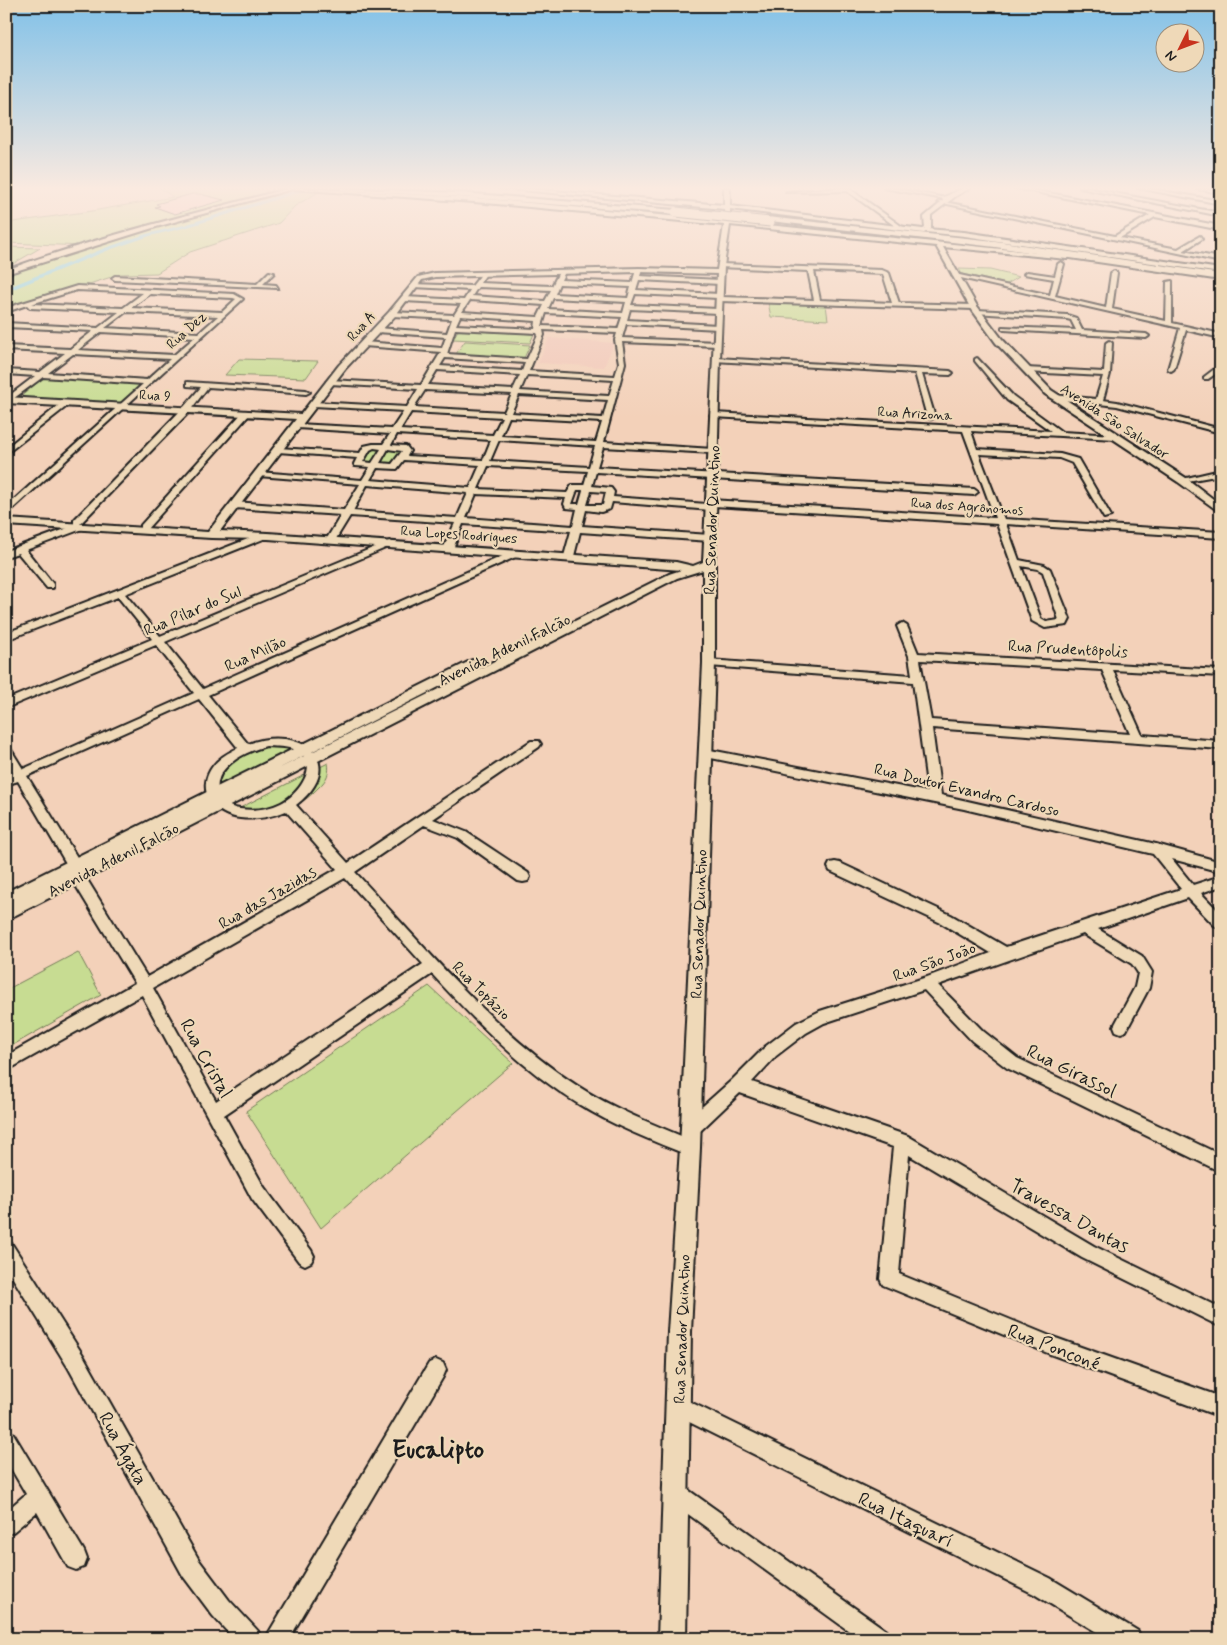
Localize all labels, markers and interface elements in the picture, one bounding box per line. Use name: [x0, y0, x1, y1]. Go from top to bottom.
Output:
north arrow: [1154, 22, 1204, 72]
text: N: [1161, 47, 1181, 66]
street label: Rua Dez: [163, 308, 211, 354]
street label: Rua A: [343, 308, 380, 345]
street label: Avenida São Salvador: [1057, 380, 1172, 464]
street label: Rua 9: [139, 386, 172, 406]
street label: Rua Arizona: [877, 403, 953, 425]
street label: Rua Senador Quintino: [699, 445, 726, 595]
street label: Rua dos Agrônomos: [910, 494, 1024, 521]
street label: Rua Lopes Rodrigues: [400, 522, 518, 548]
street label: Rua Pilar do Sul: [141, 581, 245, 641]
street label: Avenida Adenil Falcão: [435, 609, 574, 692]
street label: Rua Milão: [221, 631, 290, 677]
street label: Rua Prudentôpolis: [1007, 636, 1128, 663]
street label: Rua Doutor Evandro Cardoso: [872, 759, 1061, 822]
street label: Avenida Adenil Falcão: [44, 818, 183, 903]
street label: Rua Senador Quintino: [686, 849, 713, 999]
street label: Rua das Jazidas: [215, 862, 320, 935]
street label: Rua São João: [890, 938, 979, 987]
street label: Rua Topázio: [447, 957, 515, 1025]
street label: Rua Cristal: [174, 1015, 238, 1103]
street label: Rua Girassol: [1022, 1039, 1121, 1104]
street label: Travessa Dantas: [1005, 1173, 1133, 1259]
street label: Rua Senador Quintino: [669, 1254, 696, 1404]
street label: Rua Ponconé: [1004, 1318, 1103, 1376]
street label: Rua Ágata: [92, 1407, 154, 1490]
district label: Eucalipto: [392, 1434, 484, 1467]
street label: Rua Itaquarí: [854, 1487, 957, 1554]

